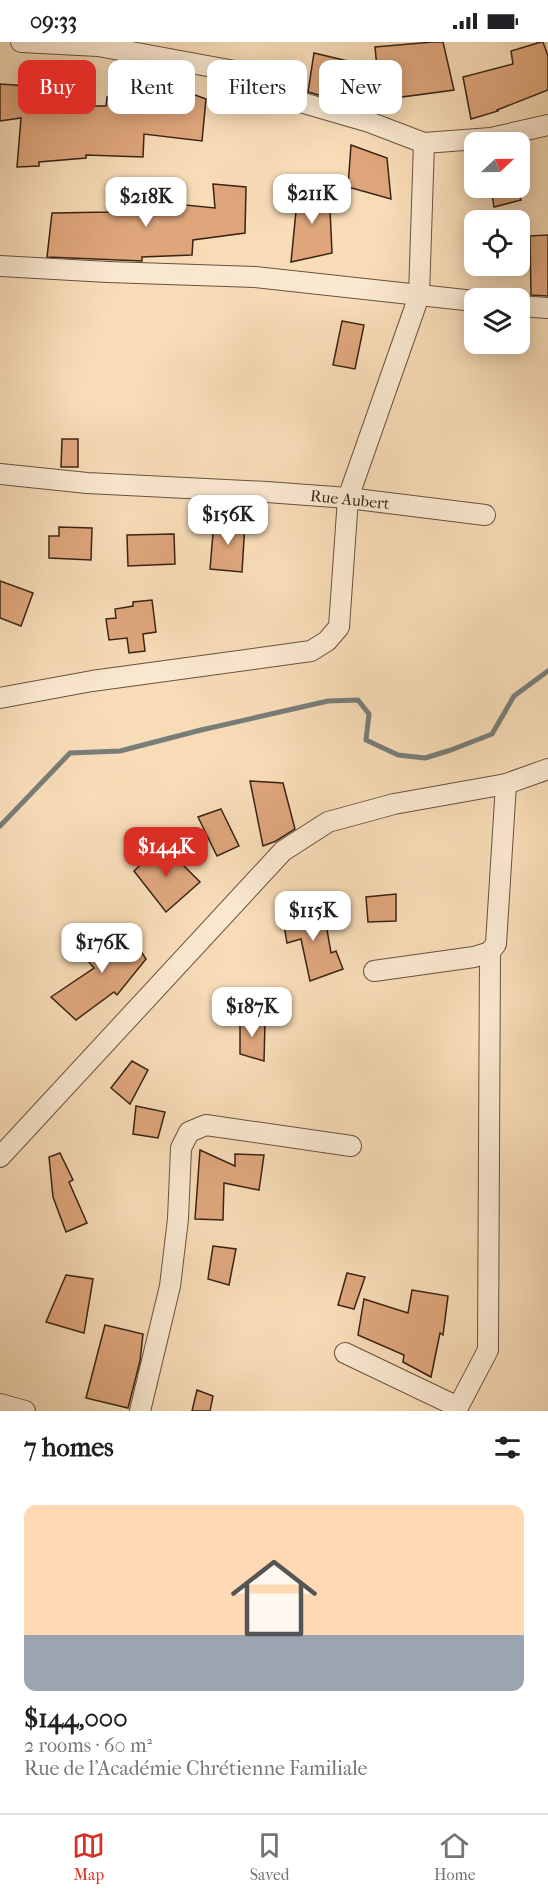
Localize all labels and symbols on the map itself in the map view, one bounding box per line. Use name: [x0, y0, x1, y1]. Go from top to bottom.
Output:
north arrow: [464, 132, 530, 198]
pin: $211K: [270, 174, 354, 225]
pin: $218K: [104, 177, 188, 228]
street label: Rue Aubert: [309, 486, 391, 513]
pin: $156K: [186, 495, 270, 546]
pin: $144K: [124, 827, 208, 878]
pin: $115K: [271, 891, 355, 942]
pin: $176K: [60, 923, 144, 974]
pin: $187K: [210, 987, 294, 1038]

